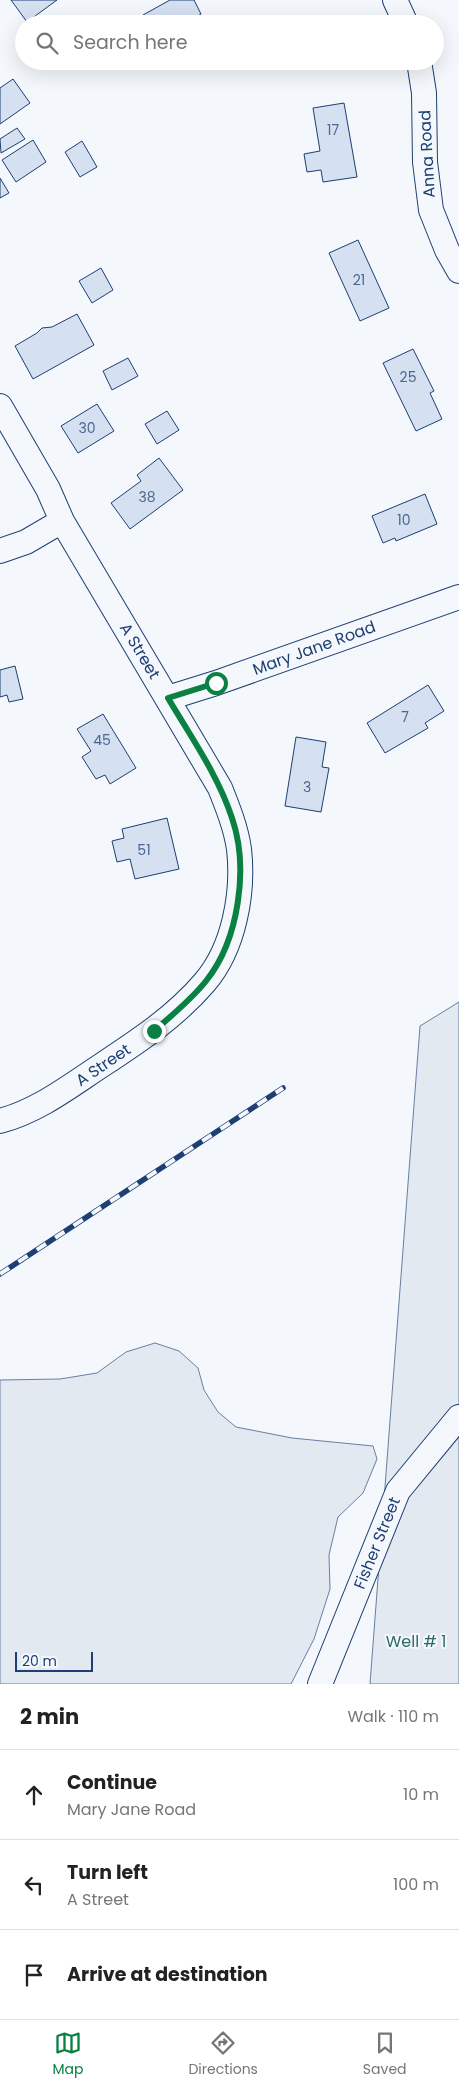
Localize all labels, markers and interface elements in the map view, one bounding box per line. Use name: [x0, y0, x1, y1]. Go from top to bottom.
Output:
search box: [15, 15, 444, 70]
icon: search: [33, 29, 61, 57]
text: Search here: [73, 29, 187, 56]
street label: Anna Road: [413, 109, 441, 199]
house number: 17: [327, 120, 339, 140]
house number: 21: [353, 270, 365, 290]
house number: 25: [400, 367, 416, 387]
house number: 30: [78, 418, 96, 438]
house number: 38: [138, 487, 156, 507]
house number: 10: [397, 510, 411, 530]
street label: Mary Jane Road: [249, 615, 379, 681]
street label: A Street: [114, 619, 166, 684]
route start: [205, 672, 228, 695]
house number: 7: [401, 707, 409, 727]
house number: 45: [93, 730, 111, 750]
house number: 3: [303, 777, 311, 797]
house number: 51: [137, 840, 151, 860]
route end: [143, 1020, 166, 1043]
street label: A Street: [71, 1038, 135, 1092]
street label: Fisher Street: [348, 1493, 406, 1593]
park label: Well # 1: [386, 1630, 446, 1653]
scale bar: [15, 1649, 92, 1672]
text: 20 m: [22, 1651, 57, 1671]
text: 2 min: [20, 1702, 79, 1731]
text: Walk · 110 m: [347, 1705, 439, 1728]
text: Continue: [67, 1769, 157, 1796]
icon: ahead: [20, 1781, 48, 1809]
text: 10 m: [403, 1783, 439, 1806]
text: Mary Jane Road: [67, 1798, 196, 1821]
text: Turn left: [67, 1859, 148, 1886]
icon: left: [20, 1871, 48, 1899]
text: 100 m: [393, 1873, 439, 1896]
text: A Street: [67, 1888, 129, 1911]
icon: arrive: [20, 1961, 48, 1989]
text: Arrive at destination: [67, 1961, 268, 1988]
tab: Map: [52, 2029, 83, 2080]
tab: Directions: [188, 2029, 258, 2080]
tab: Saved: [363, 2029, 407, 2080]

